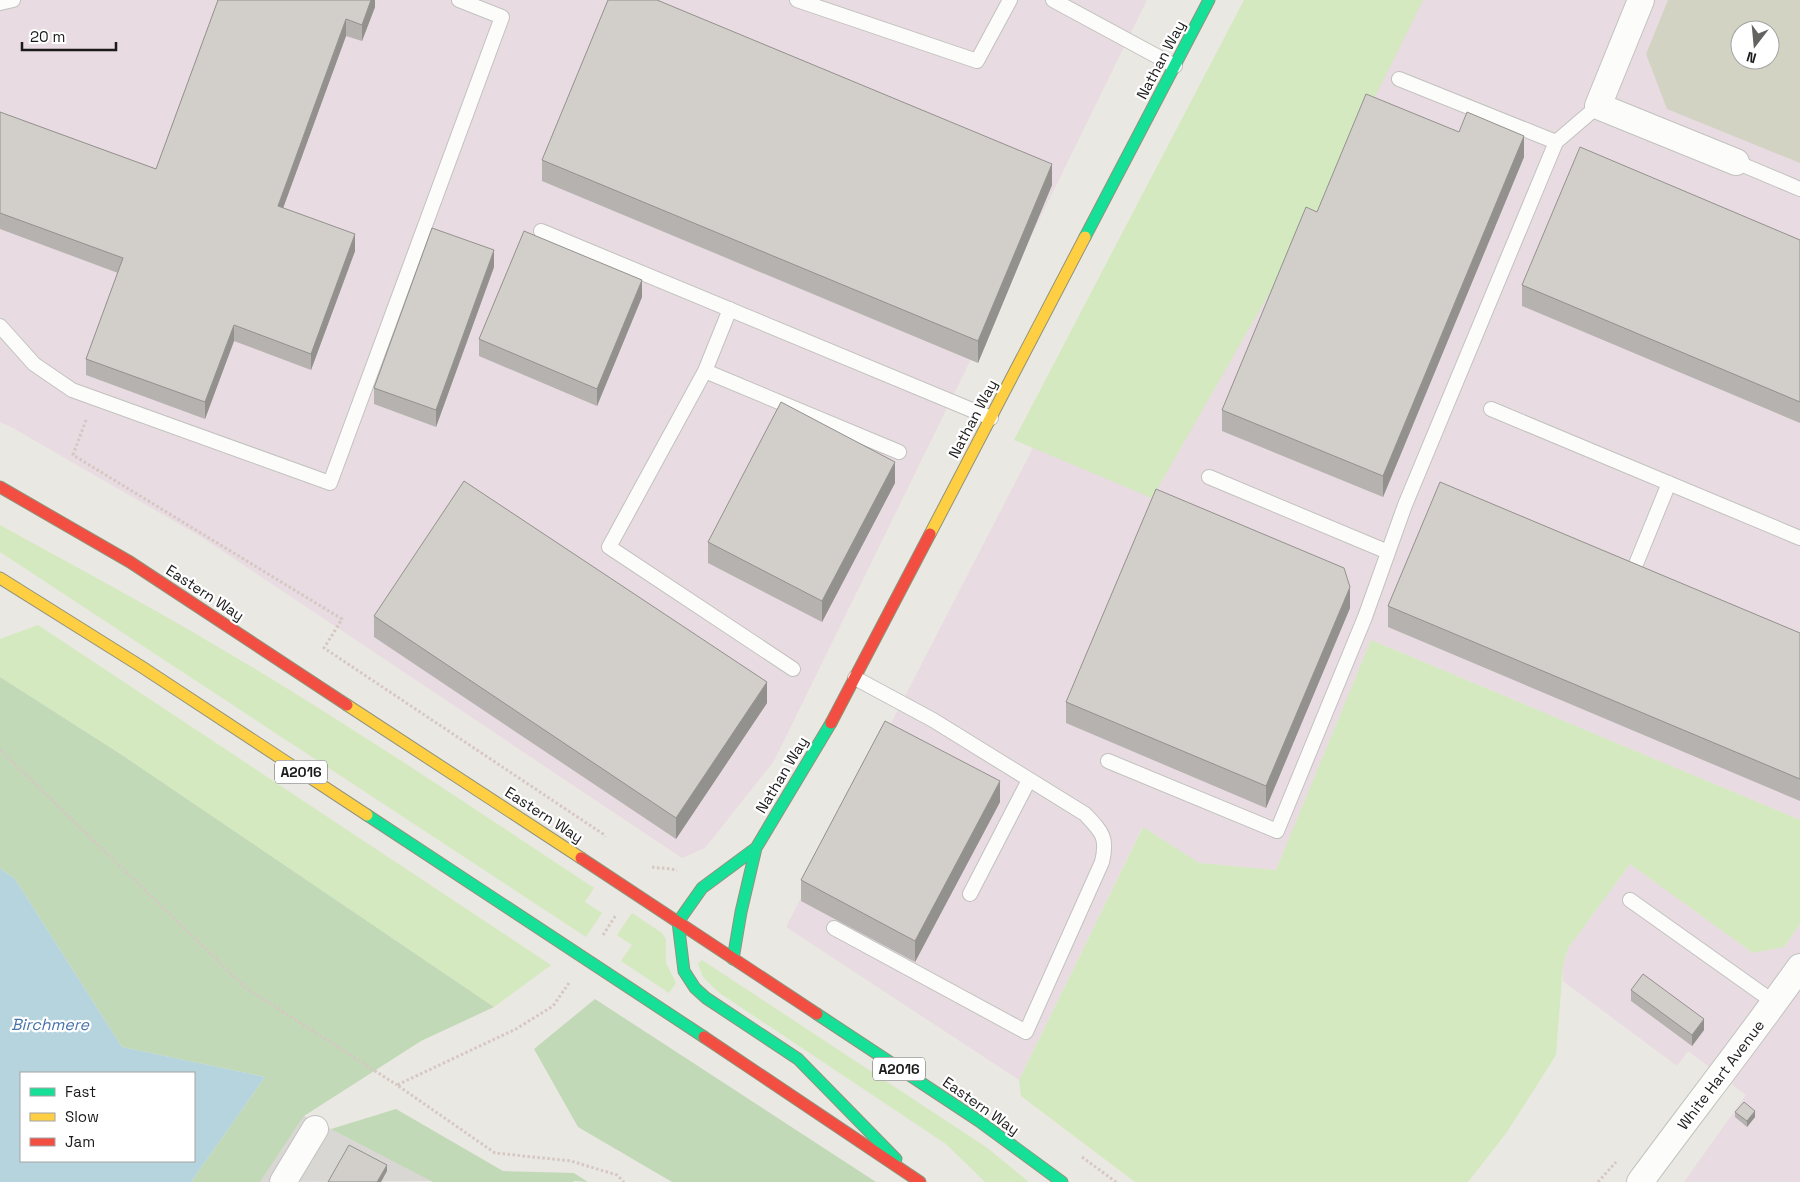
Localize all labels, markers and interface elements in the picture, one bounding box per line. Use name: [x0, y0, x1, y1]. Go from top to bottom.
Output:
street label: Nathan Way: [1132, 17, 1189, 102]
scale bar: [22, 20, 116, 52]
north arrow: [1730, 20, 1780, 70]
text: 20 m: [30, 27, 65, 46]
text: N: [1744, 48, 1758, 67]
street label: Nathan Way: [944, 376, 1001, 461]
street label: Eastern Way: [163, 560, 248, 625]
street label: Nathan Way: [751, 733, 812, 817]
road number: A2016: [275, 760, 327, 784]
street label: Eastern Way: [502, 782, 587, 847]
water label: Birchmere: [11, 1014, 90, 1035]
street label: White Hart Avenue: [1673, 1016, 1768, 1134]
road number: A2016: [873, 1058, 925, 1080]
legend: [20, 1072, 195, 1162]
street label: Eastern Way: [939, 1072, 1023, 1139]
text: Fast: [65, 1082, 96, 1101]
text: Slow: [65, 1107, 99, 1126]
text: Jam: [65, 1132, 95, 1151]

